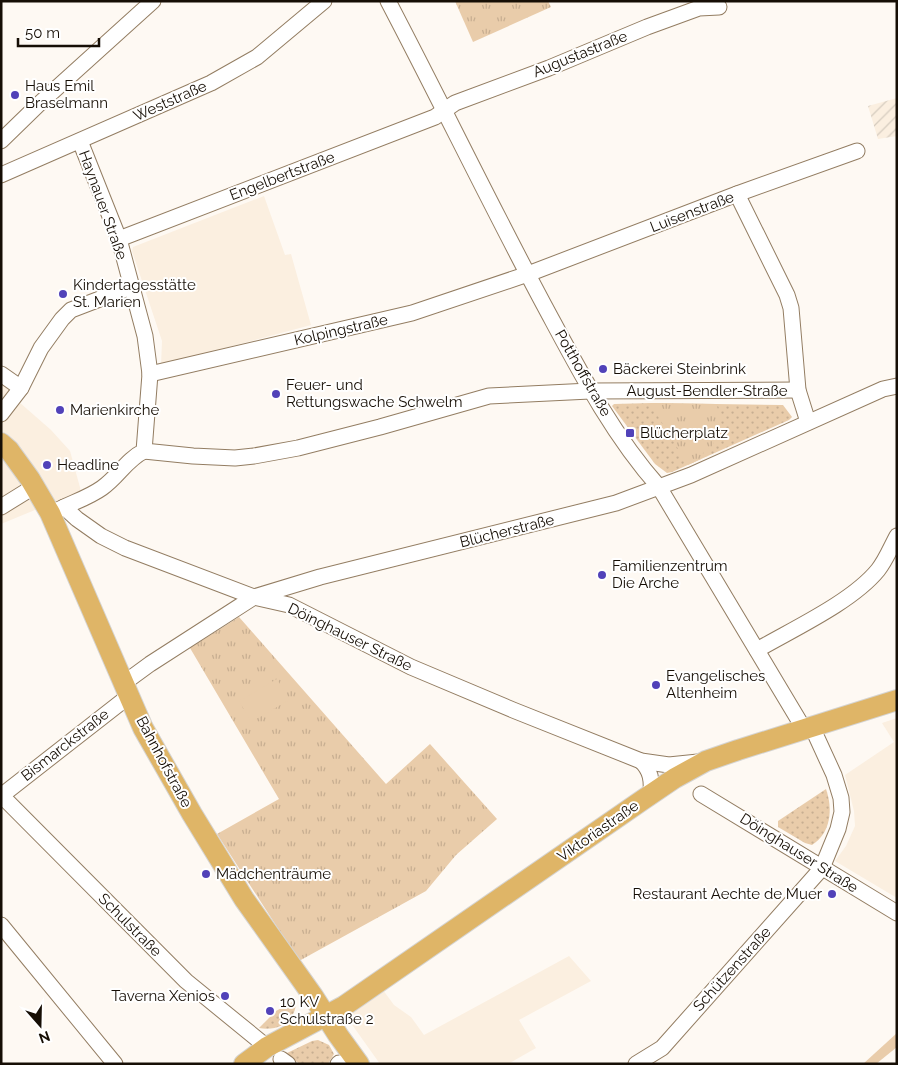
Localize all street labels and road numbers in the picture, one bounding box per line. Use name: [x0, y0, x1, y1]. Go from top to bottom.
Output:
street label: Augustastraße: [530, 27, 630, 81]
street label: Weststraße: [130, 77, 210, 125]
street label: Haynauer Straße: [75, 148, 131, 262]
street label: Engelbertstraße: [227, 148, 337, 204]
street label: Luisenstraße: [647, 188, 737, 236]
street label: Kolpingstraße: [292, 310, 390, 350]
street label: Potthoffstraße: [551, 326, 615, 420]
street label: August-Bendler-Straße: [627, 382, 788, 400]
street label: Blücherstraße: [458, 511, 556, 551]
street label: Döinghauser Straße: [285, 599, 415, 675]
street label: Bismarckstraße: [18, 705, 113, 785]
street label: Bahnhofstraße: [132, 713, 196, 811]
street label: Viktoriastraße: [554, 796, 642, 866]
street label: Döinghauser Straße: [737, 809, 862, 897]
street label: Schulstraße: [95, 890, 165, 960]
street label: Schützenstraße: [689, 923, 775, 1015]

